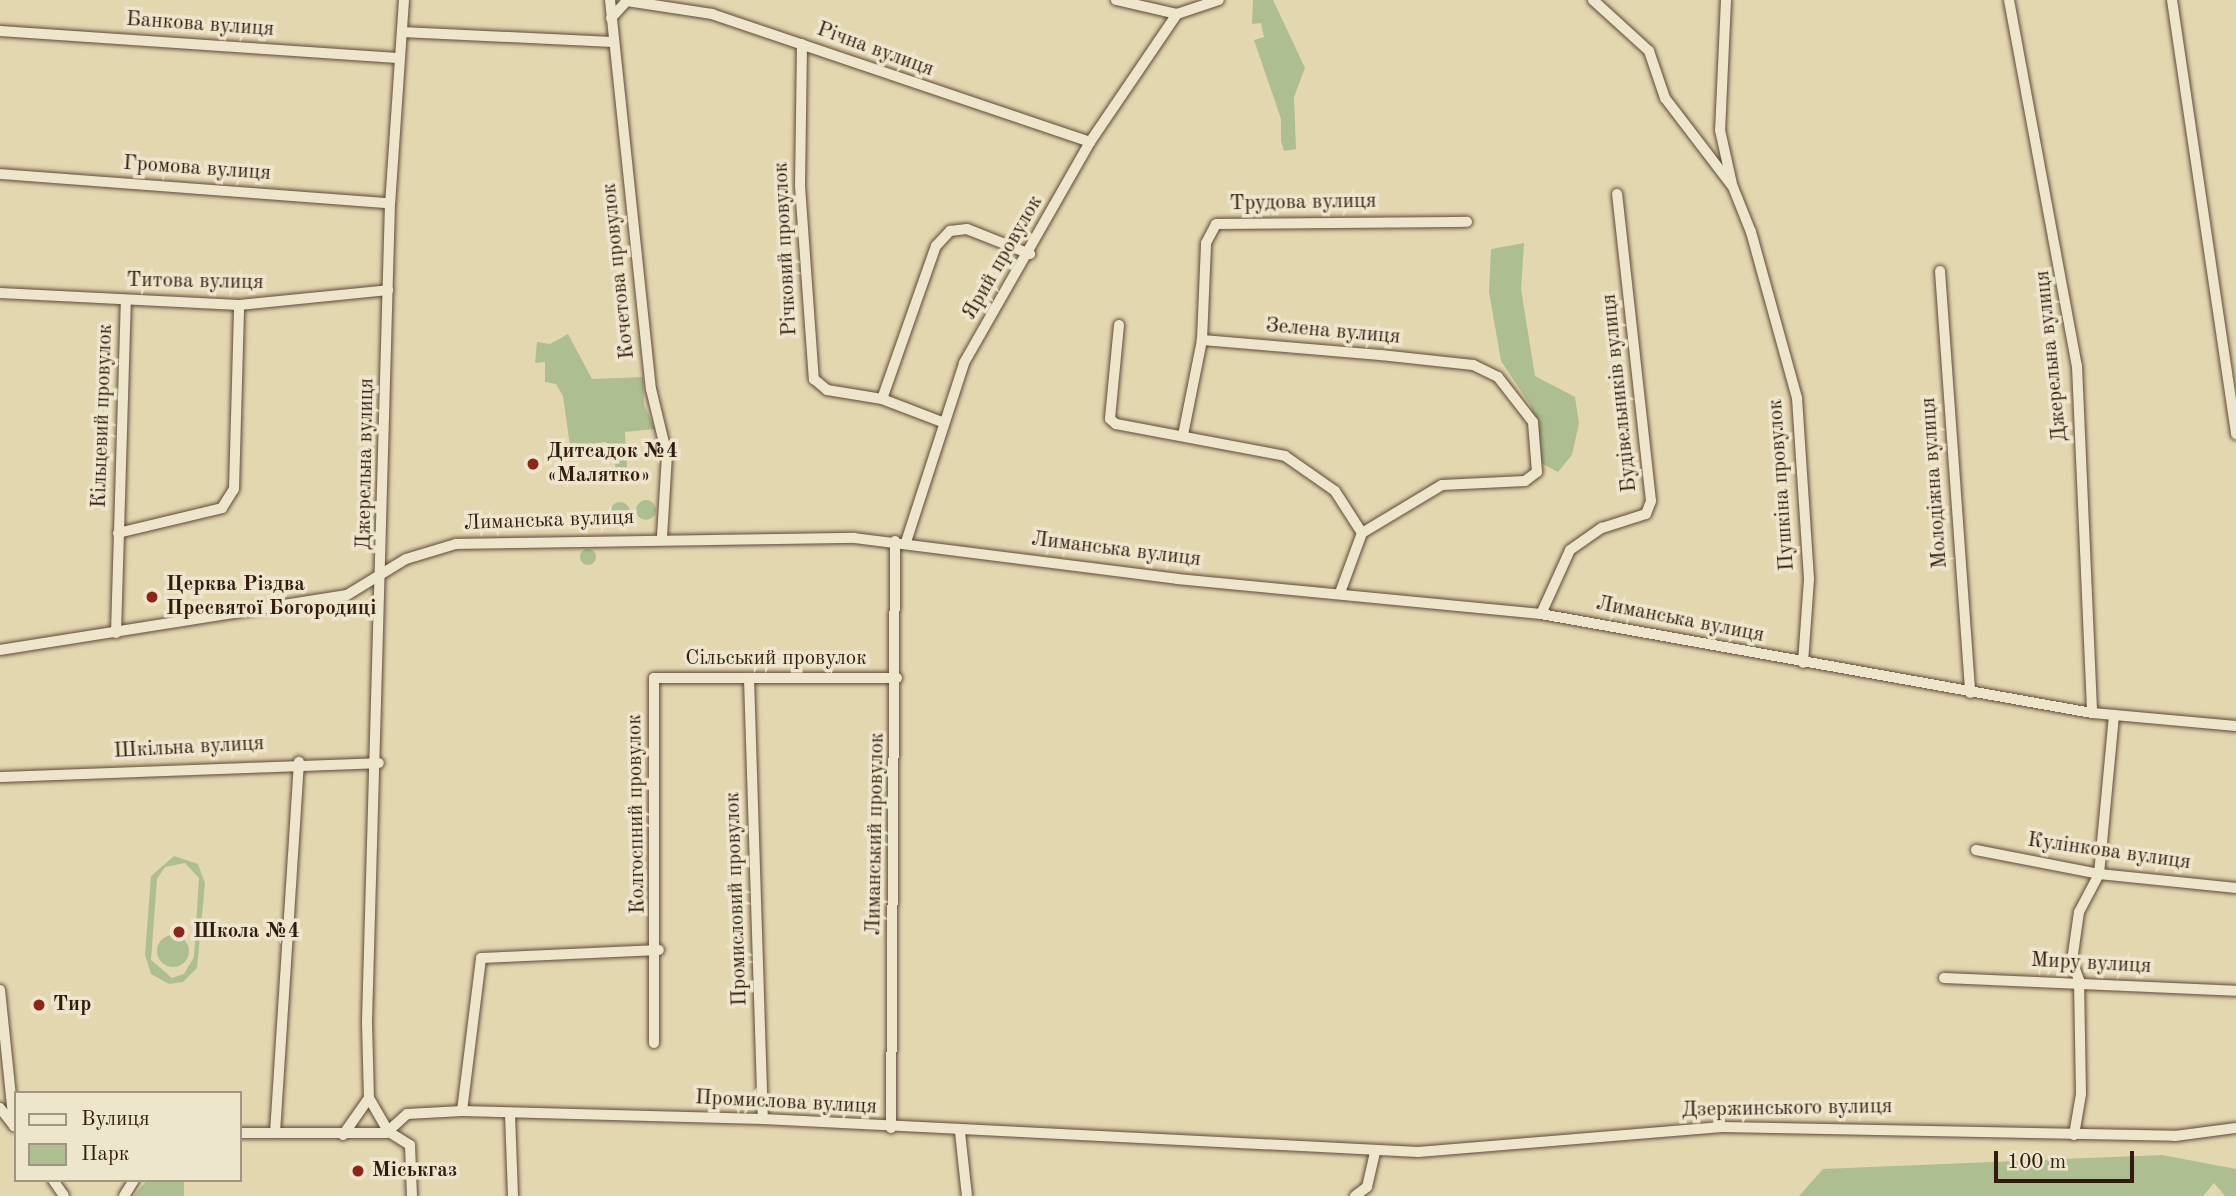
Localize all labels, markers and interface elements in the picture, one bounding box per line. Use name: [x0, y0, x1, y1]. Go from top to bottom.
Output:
street label: Банкова вулиця: [125, 7, 275, 43]
street label: Річна вулиця: [813, 17, 937, 83]
street label: Громова вулиця: [122, 151, 272, 187]
street label: Річковий провулок: [769, 161, 803, 337]
street label: Кочетова провулок: [597, 182, 641, 360]
street label: Трудова вулиця: [1229, 189, 1377, 217]
street label: Ярий провулок: [957, 191, 1049, 325]
street label: Титова вулиця: [126, 268, 264, 296]
street label: Джерельна вулиця: [2030, 269, 2074, 443]
street label: Будівельників вулиця: [1597, 293, 1643, 493]
street label: Зелена вулиця: [1265, 314, 1401, 350]
street label: Кільцевий провулок: [87, 323, 119, 509]
street label: Джерельна вулиця: [352, 378, 380, 550]
street label: Молодіжна вулиця: [1916, 397, 1954, 569]
street label: Пушкіна провулок: [1763, 398, 1801, 572]
place label: Дитсадок №4 «Малятко»: [547, 439, 678, 489]
marker: Дитсадок №4 «Малятко»: [525, 456, 541, 472]
street label: Лиманська вулиця: [463, 505, 635, 537]
street label: Лиманська вулиця: [1030, 527, 1202, 573]
place label: Церква Різдва Пресвятої Богородиці: [166, 572, 376, 622]
marker: Церква Різдва Пресвятої Богородиці: [144, 589, 160, 605]
street label: Лиманська вулиця: [1594, 591, 1766, 649]
street label: Сільський провулок: [685, 646, 867, 672]
street label: Колгоспний провулок: [623, 714, 651, 914]
street label: Шкільна вулиця: [113, 731, 265, 765]
street label: Лиманський провулок: [862, 732, 890, 936]
street label: Промисловий провулок: [721, 791, 753, 1007]
street label: Кулінкова вулиця: [2026, 828, 2192, 876]
place label: Школа №4: [193, 919, 300, 945]
marker: Школа №4: [171, 924, 187, 940]
street label: Миру вулиця: [2030, 948, 2152, 980]
place label: Тир: [53, 992, 91, 1018]
marker: Тир: [31, 997, 47, 1013]
street label: Промислова вулиця: [694, 1086, 878, 1120]
legend: [14, 1091, 242, 1182]
street label: Дзержинського вулиця: [1682, 1095, 1892, 1123]
text: Вулиця: [81, 1109, 150, 1130]
scale bar: [1998, 1136, 2138, 1180]
text: Парк: [81, 1144, 129, 1165]
text: 100 m: [2007, 1152, 2066, 1173]
place label: Міськгаз: [372, 1158, 457, 1184]
marker: Міськгаз: [350, 1163, 366, 1179]

